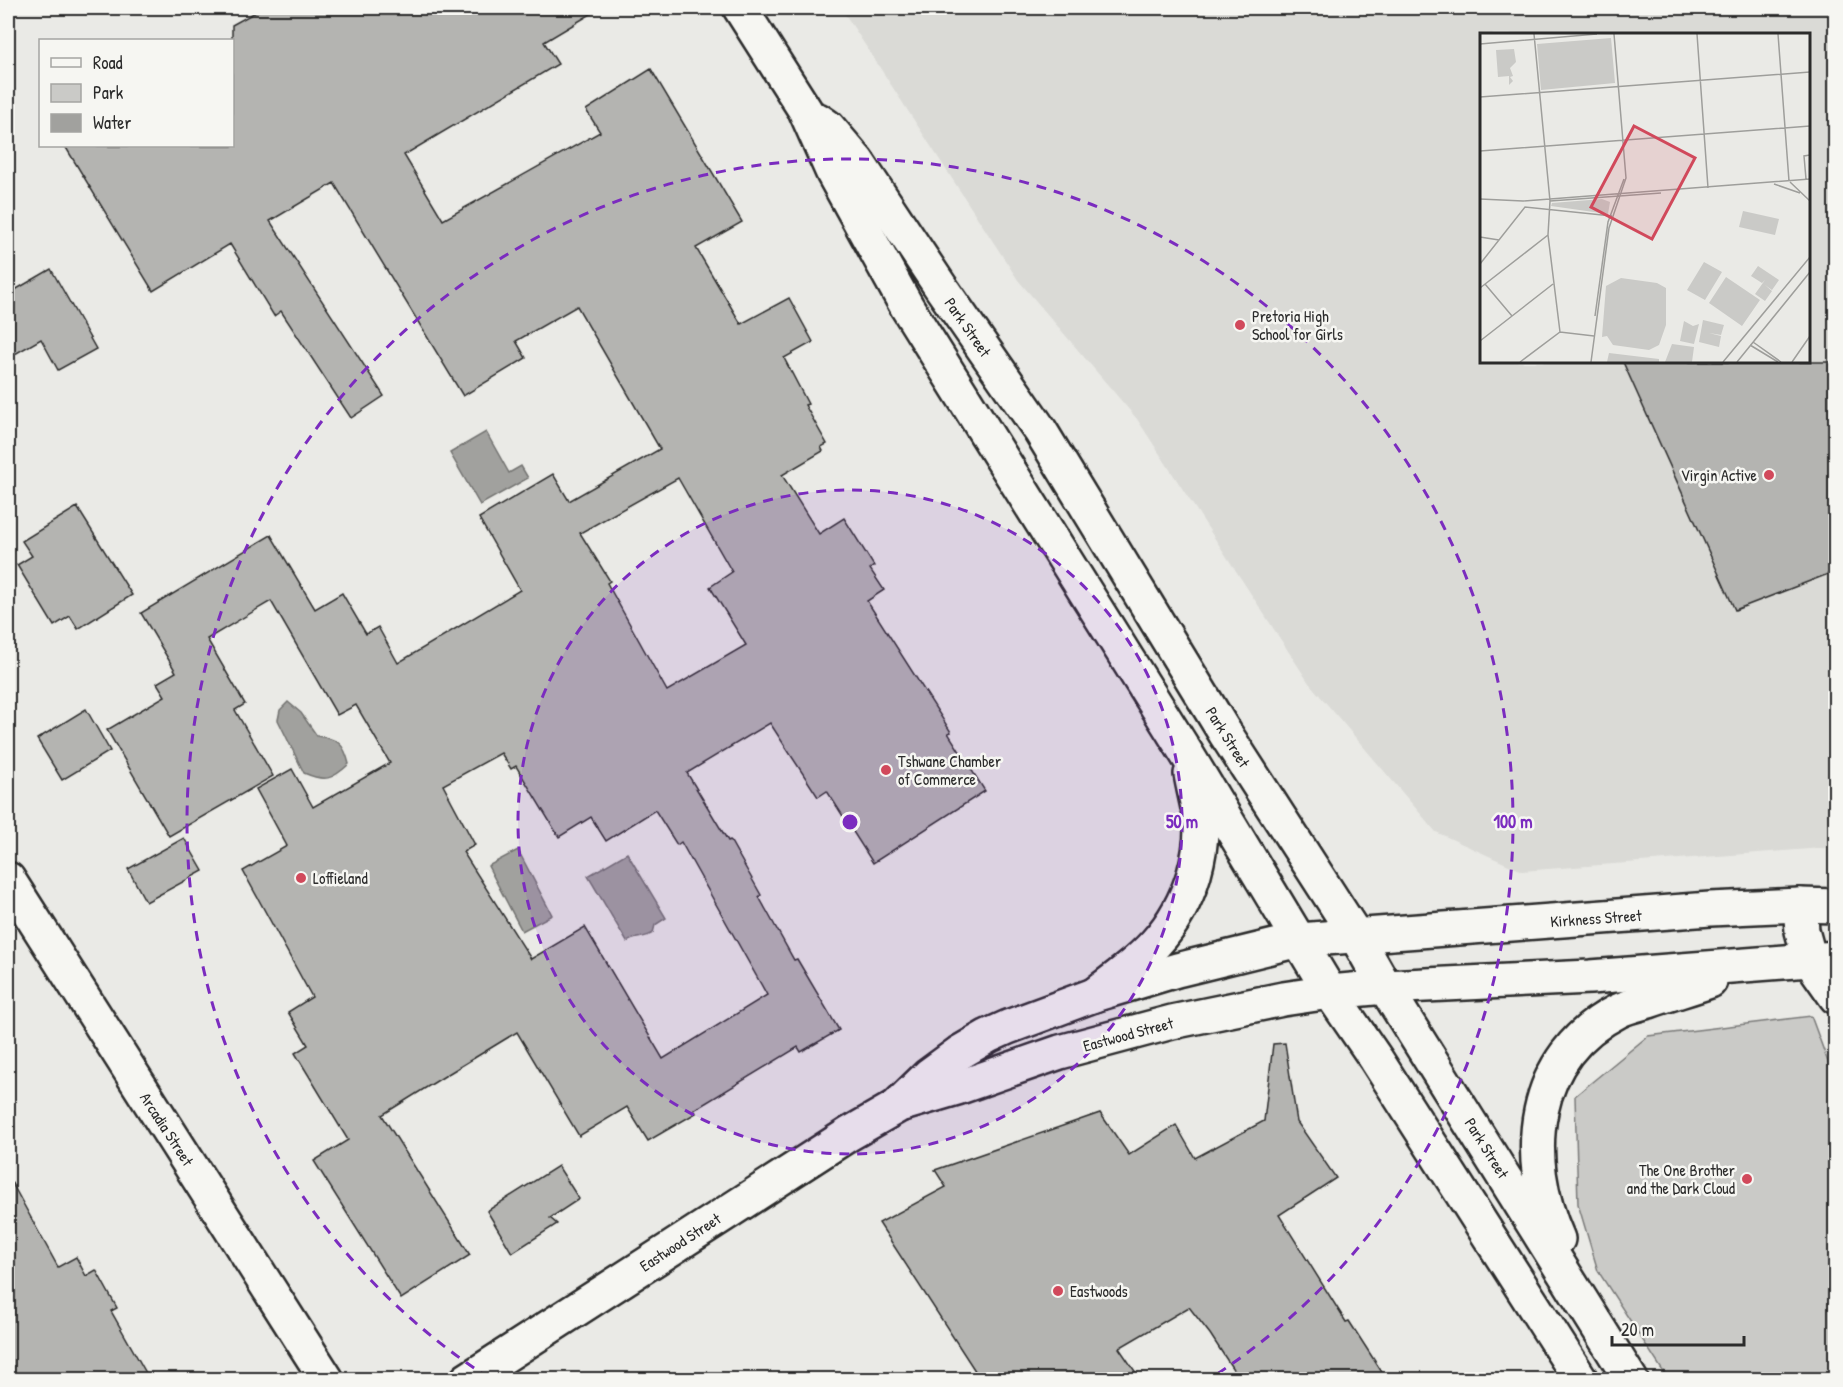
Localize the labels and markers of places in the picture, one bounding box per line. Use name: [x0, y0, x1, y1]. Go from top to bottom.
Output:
place label: Pretoria High School for Girls: [1252, 305, 1343, 345]
marker: Pretoria High School for Girls: [1233, 318, 1247, 332]
place label: Virgin Active: [1681, 464, 1758, 486]
marker: Virgin Active: [1762, 468, 1776, 482]
place label: Tshwane Chamber of Commerce: [898, 750, 1001, 790]
marker: Tshwane Chamber of Commerce: [879, 763, 893, 777]
centre of rings: [840, 812, 860, 832]
place label: Loffieland: [313, 867, 368, 889]
marker: Loffieland: [294, 871, 308, 885]
place label: The One Brother and the Dark Cloud: [1627, 1159, 1735, 1199]
marker: The One Brother and the Dark Cloud: [1740, 1172, 1754, 1186]
place label: Eastwoods: [1070, 1280, 1128, 1302]
marker: Eastwoods: [1051, 1284, 1065, 1298]

